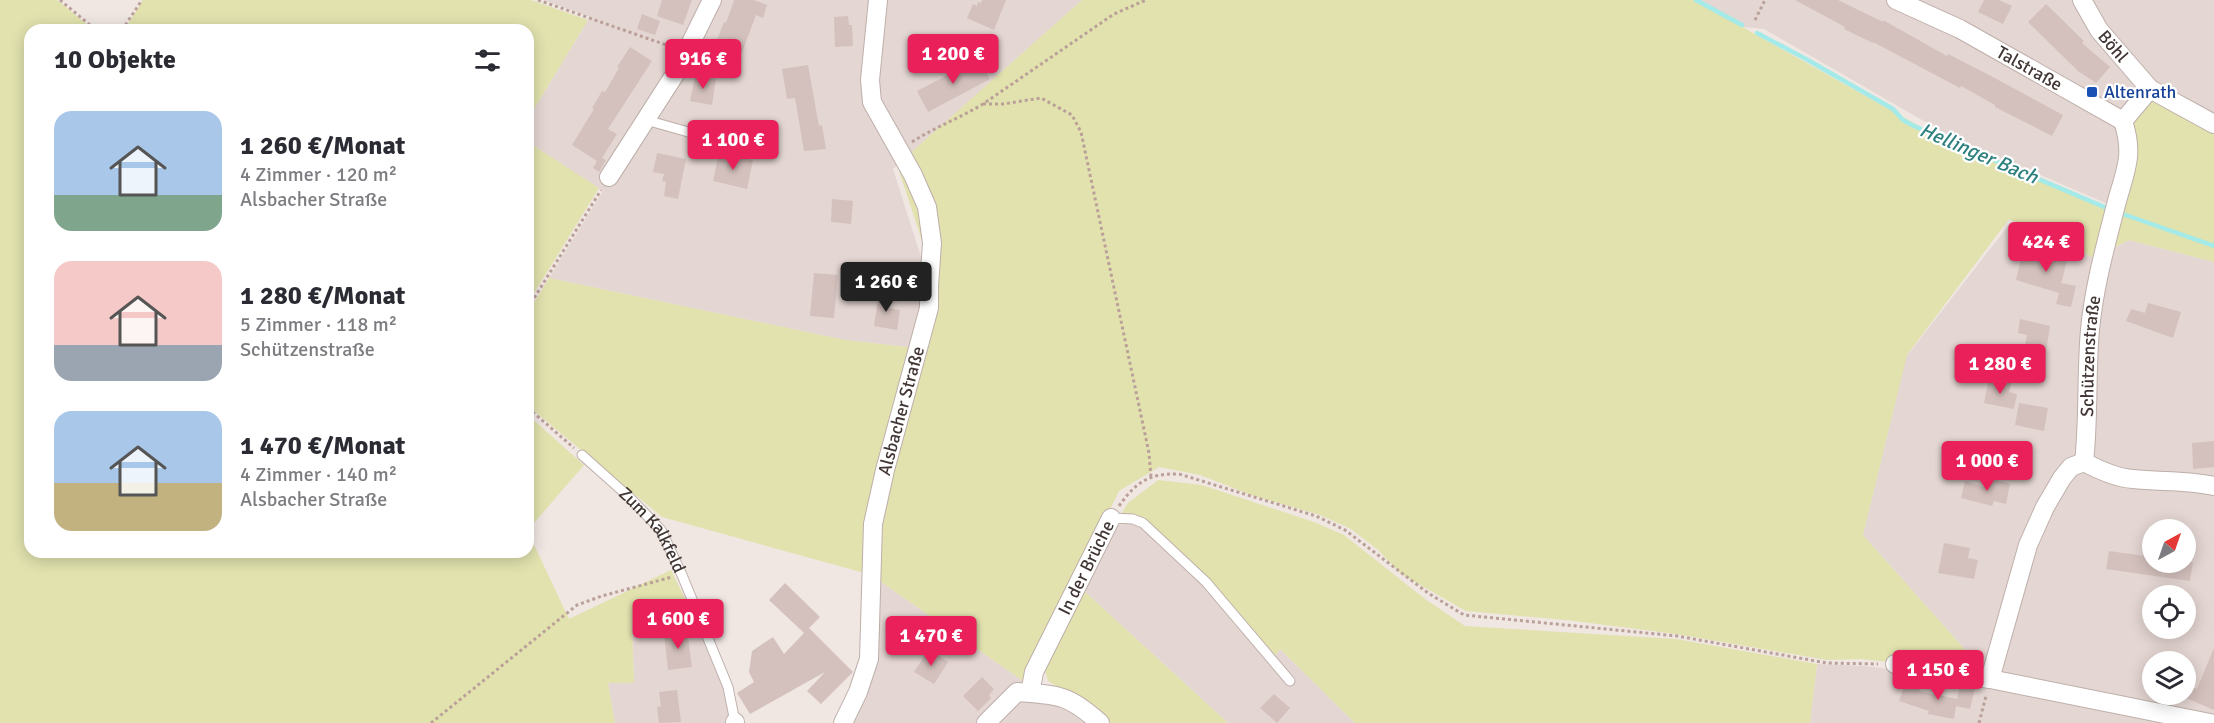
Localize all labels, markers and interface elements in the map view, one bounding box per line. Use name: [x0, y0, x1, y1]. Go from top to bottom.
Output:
street label: Böhl: [2093, 26, 2133, 67]
pin: 1 200 €: [898, 34, 1008, 85]
pin: 916 €: [661, 39, 745, 90]
text: 1 200 €: [922, 41, 984, 66]
street label: Talstraße: [1993, 41, 2066, 96]
text: 10 Objekte: [54, 44, 176, 76]
icon: filters: [471, 44, 504, 77]
text: 916 €: [679, 46, 727, 71]
place label: Altenrath: [2104, 81, 2176, 103]
marker: Altenrath: [2085, 85, 2099, 99]
water label: Hellinger Bach: [1916, 117, 2043, 190]
pin: 1 100 €: [678, 120, 788, 171]
text: 1 100 €: [702, 127, 764, 152]
text: 1 260 €/Monat: [240, 130, 405, 162]
icon: home: [102, 135, 174, 207]
text: 4 Zimmer · 120 m²: [240, 162, 397, 187]
text: Alsbacher Straße: [240, 187, 387, 212]
pin: 424 €: [2004, 222, 2088, 273]
text: 424 €: [2022, 229, 2070, 254]
pin: 1 260 €: [831, 262, 941, 313]
text: 1 260 €: [855, 269, 917, 294]
text: 1 280 €/Monat: [240, 280, 405, 312]
icon: home: [102, 285, 174, 357]
street label: Schützenstraße: [2076, 294, 2105, 417]
text: 5 Zimmer · 118 m²: [240, 312, 397, 337]
text: Schützenstraße: [240, 337, 375, 362]
street label: Alsbacher Straße: [873, 344, 929, 478]
pin: 1 280 €: [1945, 344, 2055, 395]
text: 1 280 €: [1969, 351, 2031, 376]
text: 1 470 €/Monat: [240, 430, 405, 462]
icon: home: [102, 435, 174, 507]
pin: 1 000 €: [1932, 441, 2042, 492]
text: 1 000 €: [1956, 448, 2018, 473]
text: 4 Zimmer · 140 m²: [240, 462, 397, 487]
street label: Zum Kalkfeld: [614, 482, 690, 576]
text: Alsbacher Straße: [240, 487, 387, 512]
street label: In der Brüche: [1053, 517, 1119, 619]
north arrow: [2142, 519, 2196, 573]
map controls: [2142, 519, 2196, 705]
button: locate: [2142, 585, 2196, 639]
pin: 1 600 €: [623, 599, 733, 650]
text: 1 600 €: [647, 606, 709, 631]
pin: 1 470 €: [876, 616, 986, 667]
text: 1 470 €: [900, 623, 962, 648]
pin: 1 150 €: [1883, 650, 1993, 701]
button: layers: [2142, 651, 2196, 705]
text: 1 150 €: [1907, 657, 1969, 682]

